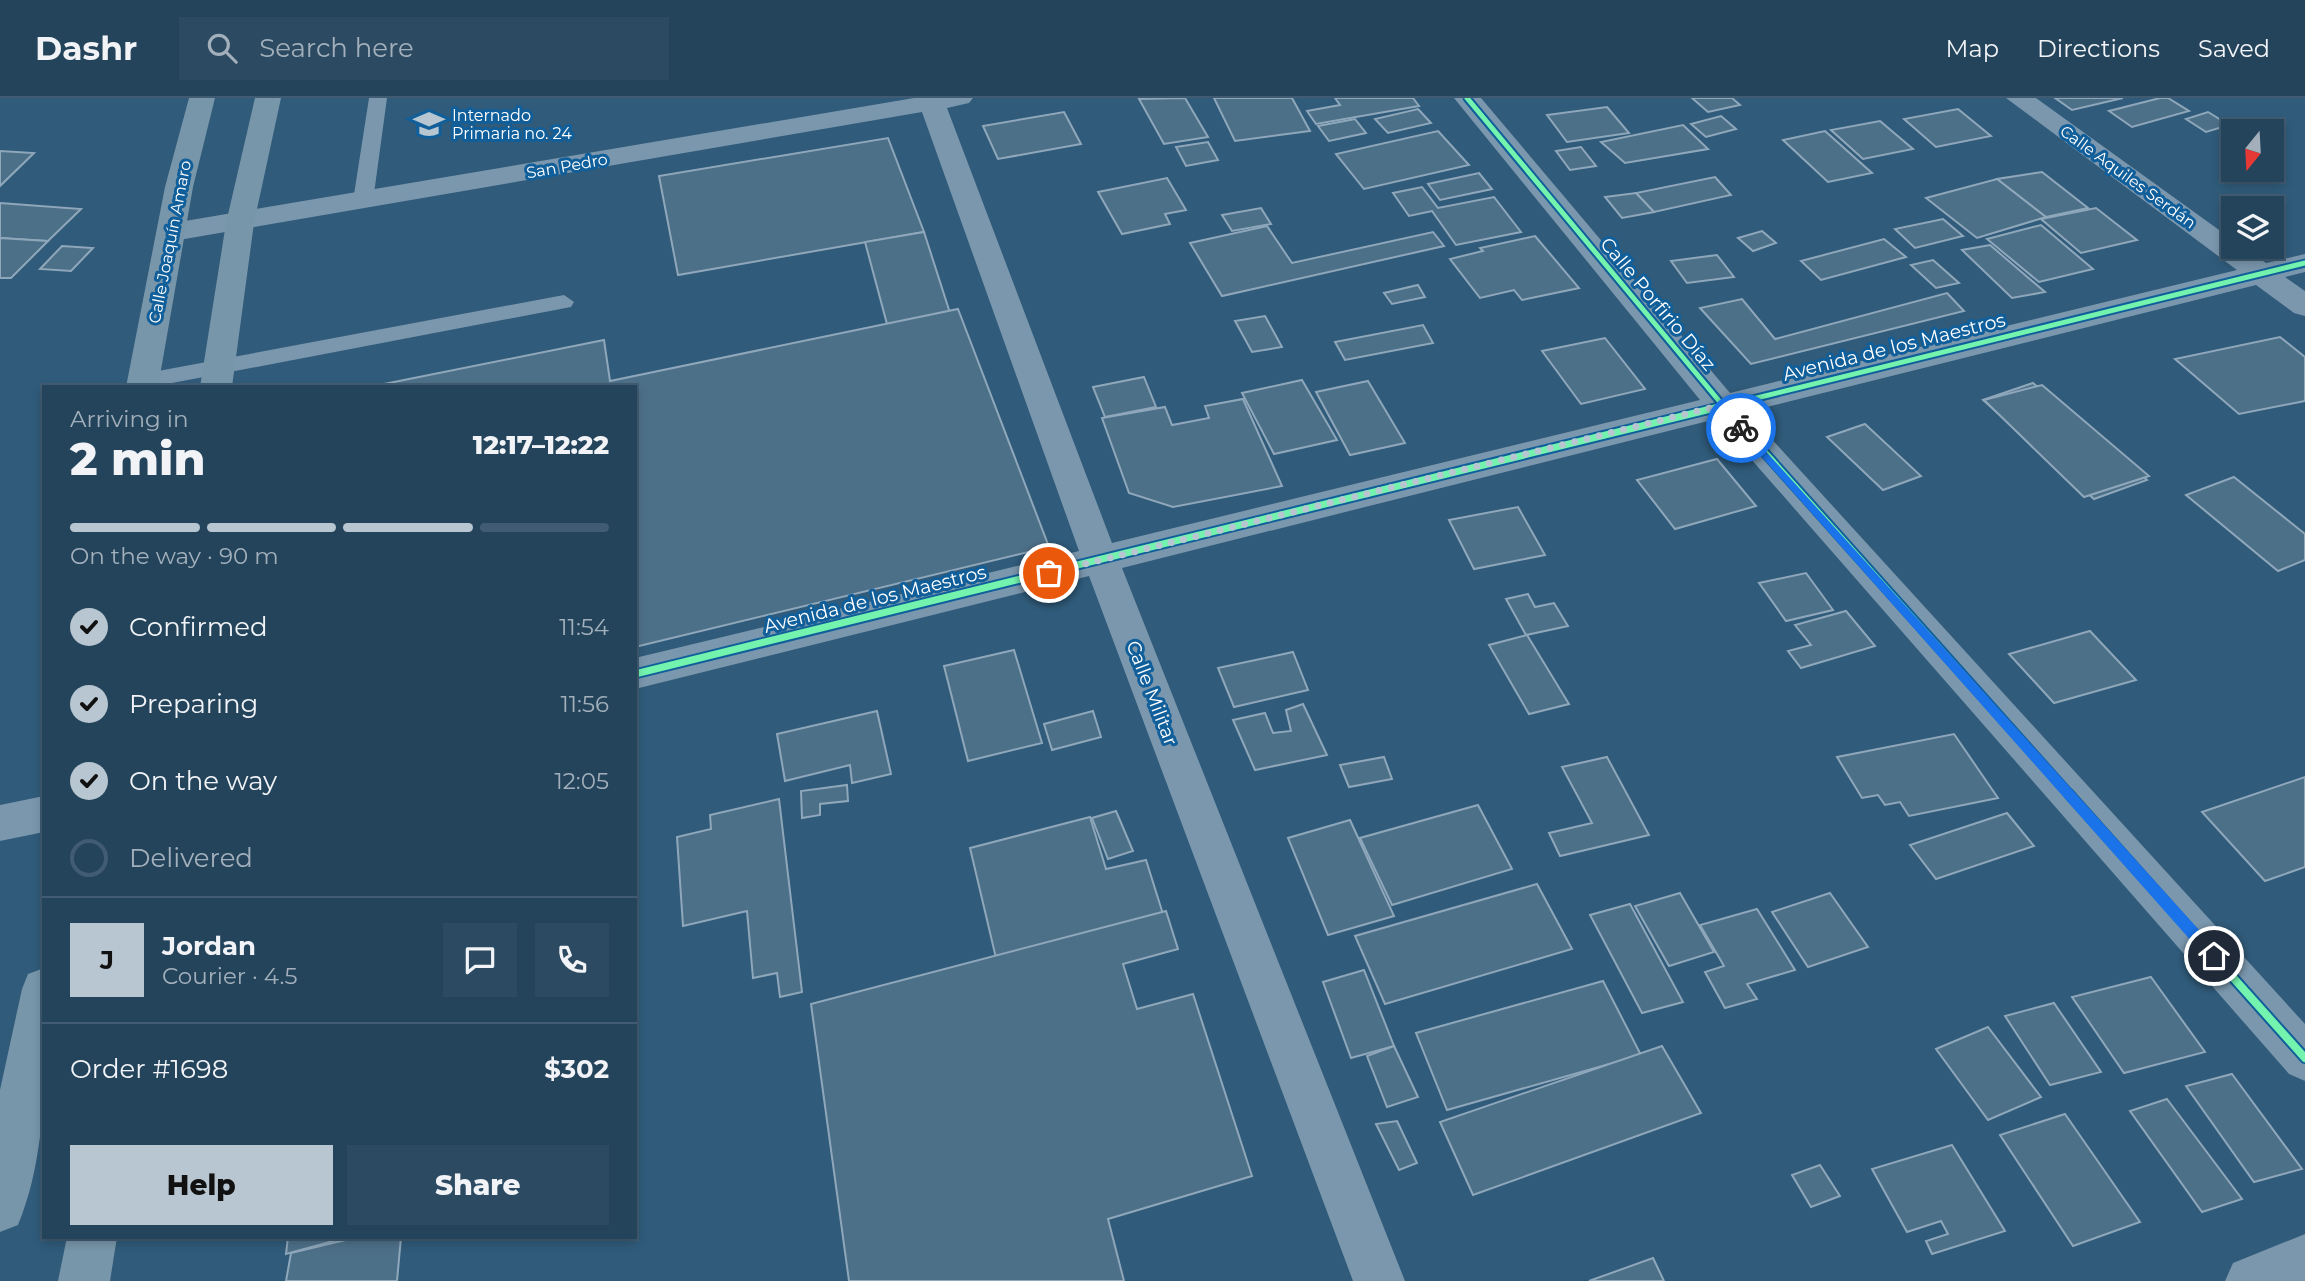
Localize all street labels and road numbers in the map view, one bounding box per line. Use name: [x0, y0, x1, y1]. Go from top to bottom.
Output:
street label: Calle Aquiles Serdán: [2056, 121, 2200, 233]
street label: San Pedro: [525, 149, 609, 183]
street label: Calle Joaquín Amaro: [145, 159, 195, 325]
street label: Calle Porfirio Díaz: [1595, 233, 1721, 375]
street label: Avenida de los Maestros: [1780, 308, 2008, 386]
street label: Avenida de los Maestros: [761, 560, 989, 638]
street label: Calle Militar: [1121, 637, 1183, 749]

